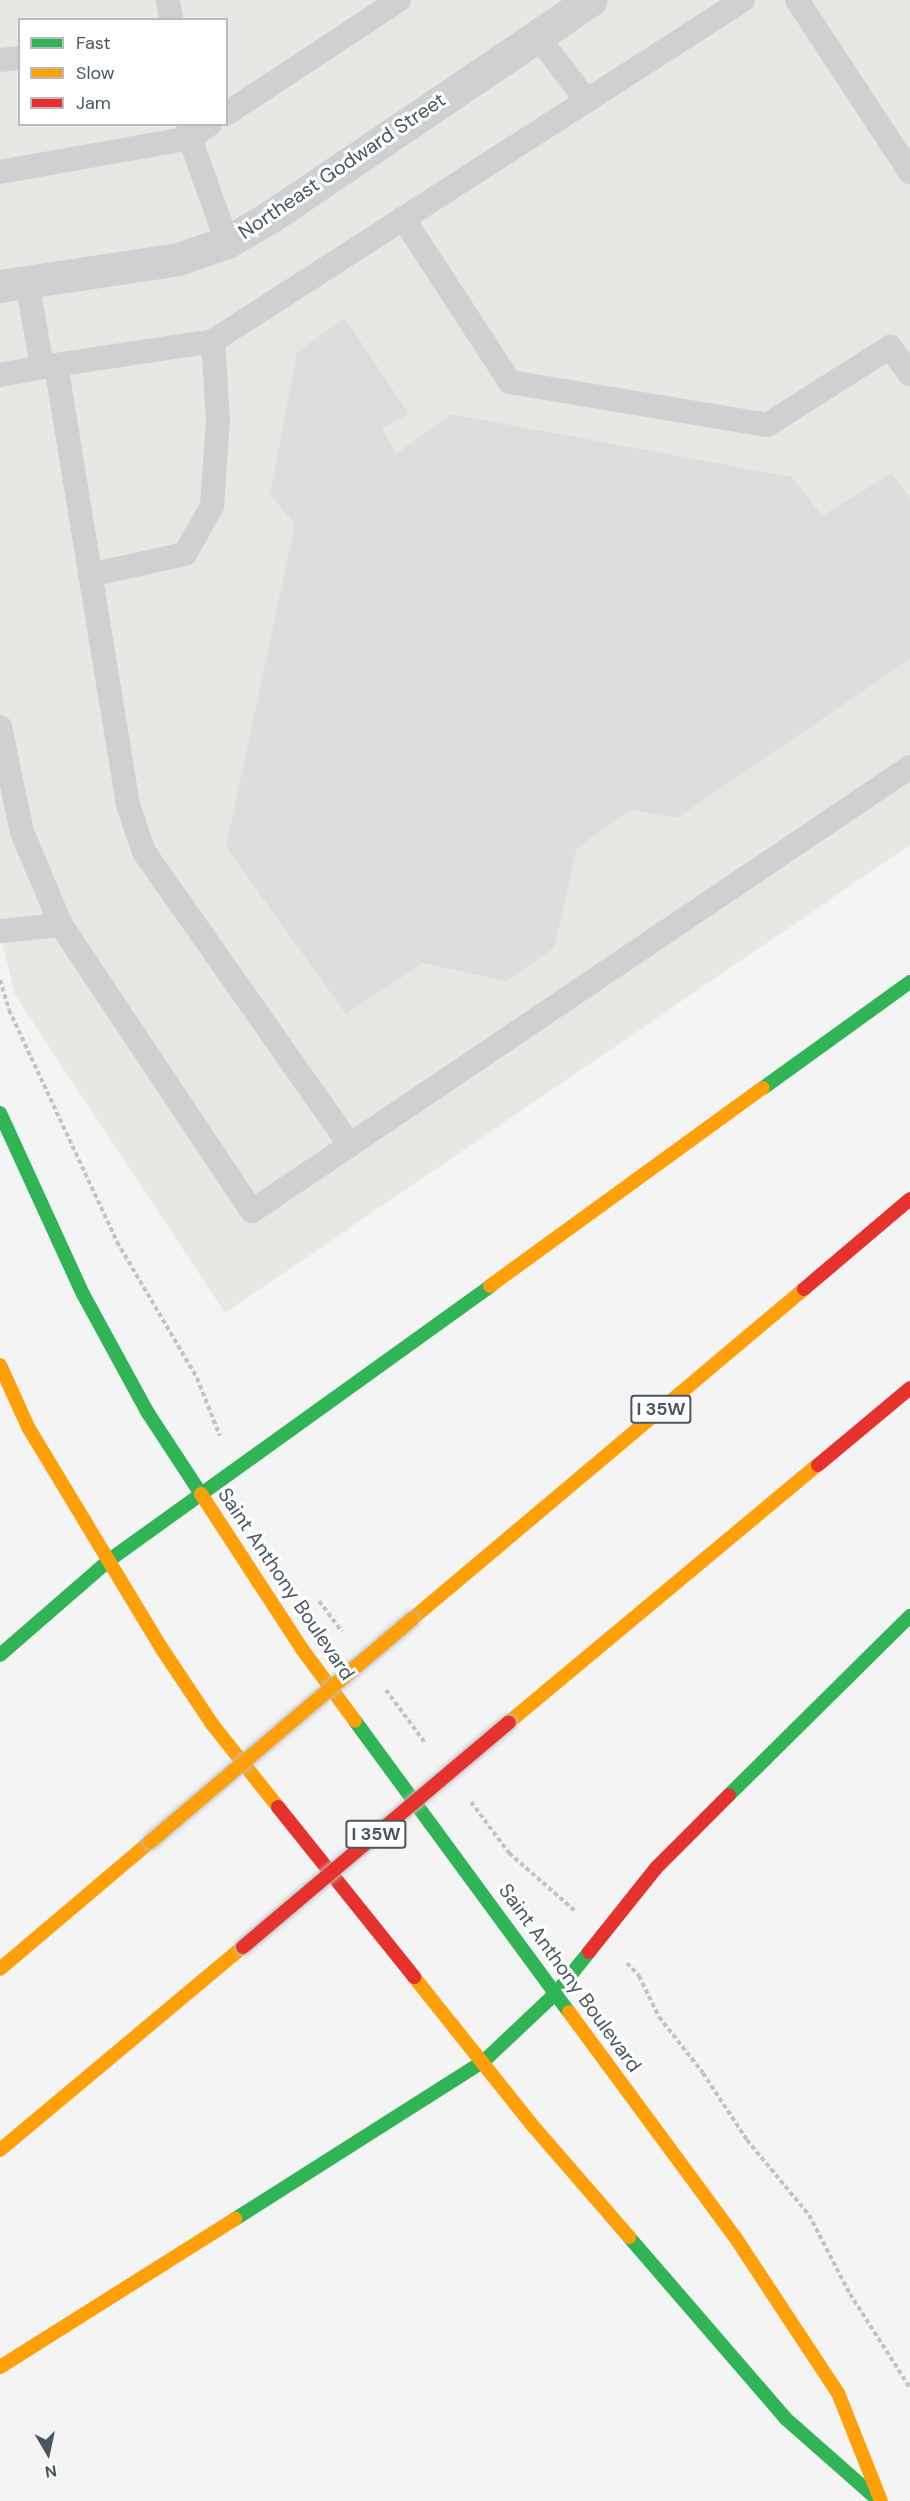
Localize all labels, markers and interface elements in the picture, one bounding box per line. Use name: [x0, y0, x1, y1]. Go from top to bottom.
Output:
legend: [18, 18, 228, 126]
text: Fast: [76, 31, 111, 55]
text: Slow: [76, 61, 115, 85]
street label: Northeast Godward Street: [234, 88, 450, 244]
text: Jam: [76, 91, 111, 115]
road number: I 35W: [630, 1394, 692, 1424]
street label: Saint Anthony Boulevard: [213, 1483, 359, 1685]
road number: I 35W: [344, 1819, 407, 1849]
street label: Saint Anthony Boulevard: [494, 1879, 646, 2077]
north arrow: [18, 2423, 78, 2483]
text: N: [43, 2460, 58, 2483]

